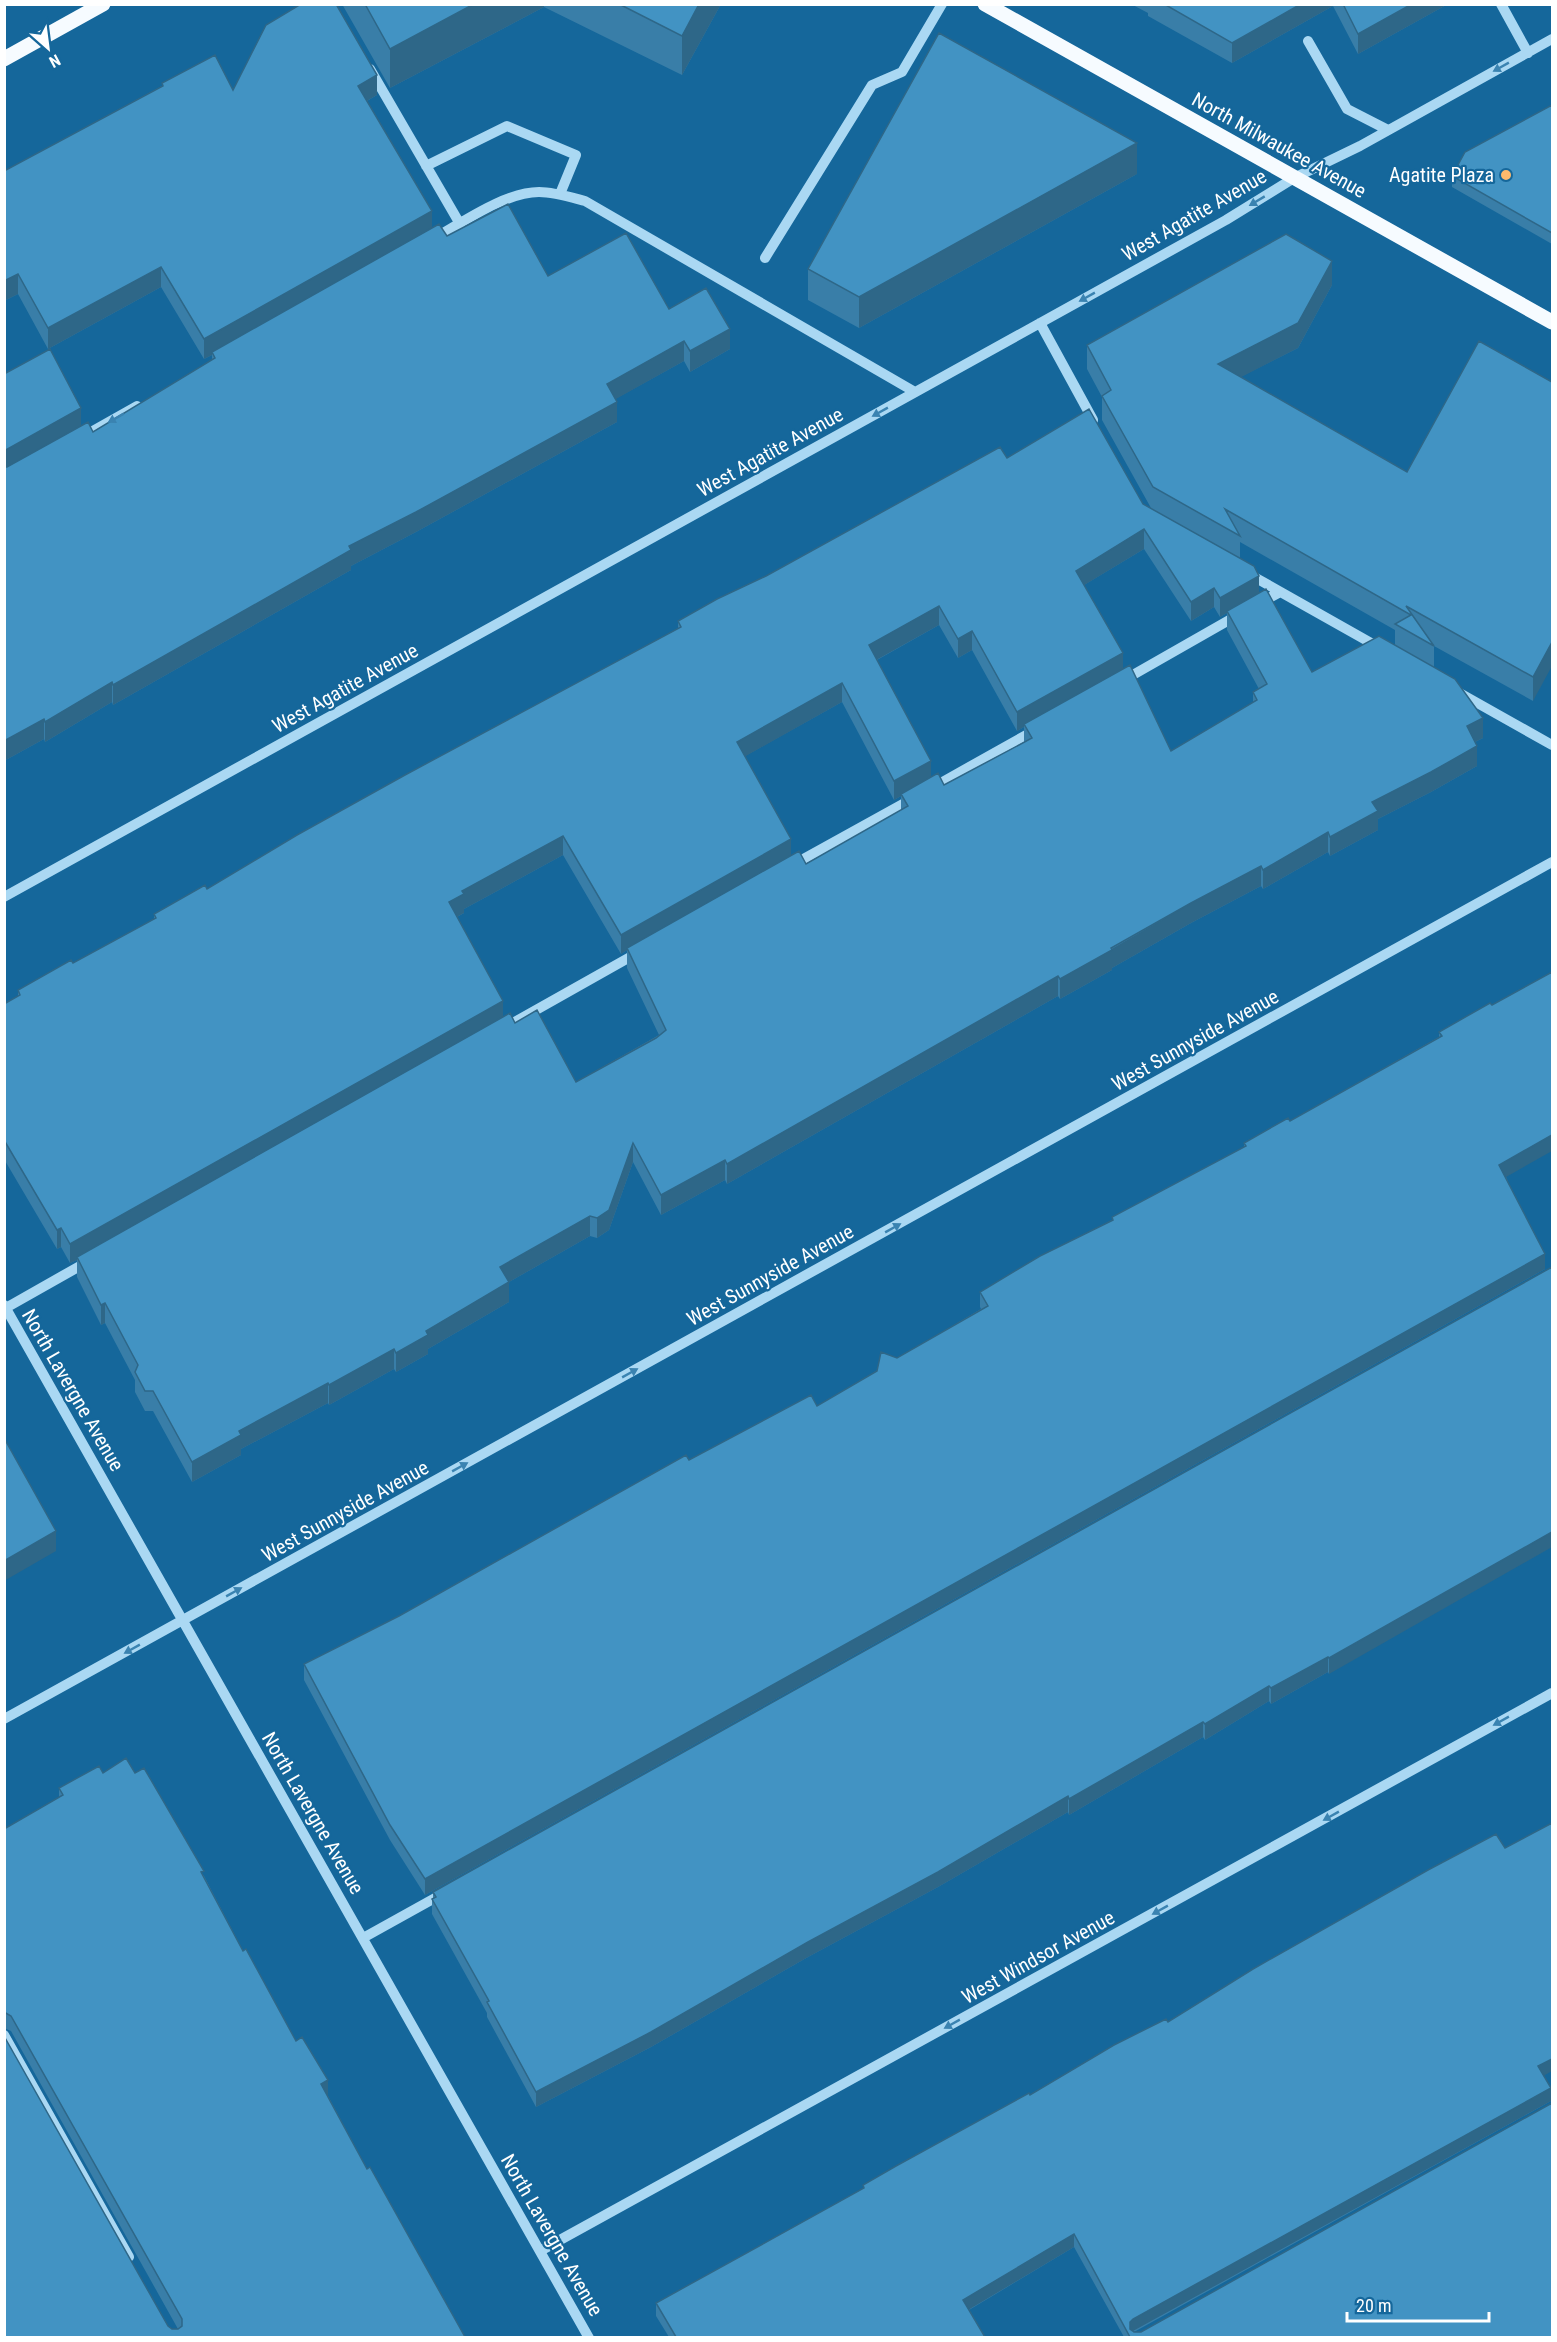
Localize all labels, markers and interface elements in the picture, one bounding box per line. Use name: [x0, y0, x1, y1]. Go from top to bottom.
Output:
north arrow: [18, 18, 78, 78]
text: N: [46, 50, 64, 71]
one-way arrow: [1493, 62, 1510, 72]
street label: North Milwaukee Avenue: [1188, 87, 1370, 203]
place label: Agatite Plaza: [1389, 163, 1494, 187]
street label: West Agatite Avenue: [1117, 164, 1271, 266]
marker: Agatite Plaza: [1499, 168, 1513, 182]
one-way arrow: [1248, 195, 1265, 206]
one-way arrow: [1078, 292, 1095, 302]
street label: West Agatite Avenue: [693, 402, 847, 502]
one-way arrow: [871, 407, 888, 417]
one-way arrow: [108, 412, 124, 423]
street label: West Agatite Avenue: [268, 638, 422, 738]
street label: West Sunnyside Avenue: [1107, 984, 1283, 1096]
street label: West Sunnyside Avenue: [682, 1219, 858, 1331]
one-way arrow: [885, 1222, 901, 1233]
street label: North Lavergne Avenue: [17, 1305, 129, 1475]
one-way arrow: [622, 1368, 639, 1378]
street label: West Sunnyside Avenue: [257, 1455, 433, 1567]
one-way arrow: [452, 1462, 469, 1472]
one-way arrow: [226, 1587, 242, 1598]
one-way arrow: [123, 1644, 140, 1654]
one-way arrow: [1492, 1716, 1509, 1726]
street label: North Lavergne Avenue: [257, 1728, 369, 1898]
one-way arrow: [1322, 1810, 1339, 1820]
street label: West Windsor Avenue: [957, 1905, 1119, 2009]
one-way arrow: [1151, 1905, 1168, 1915]
one-way arrow: [943, 2019, 960, 2029]
street label: North Lavergne Avenue: [496, 2150, 608, 2320]
scale bar: [1347, 2285, 1490, 2323]
text: 20 m: [1356, 2295, 1391, 2316]

